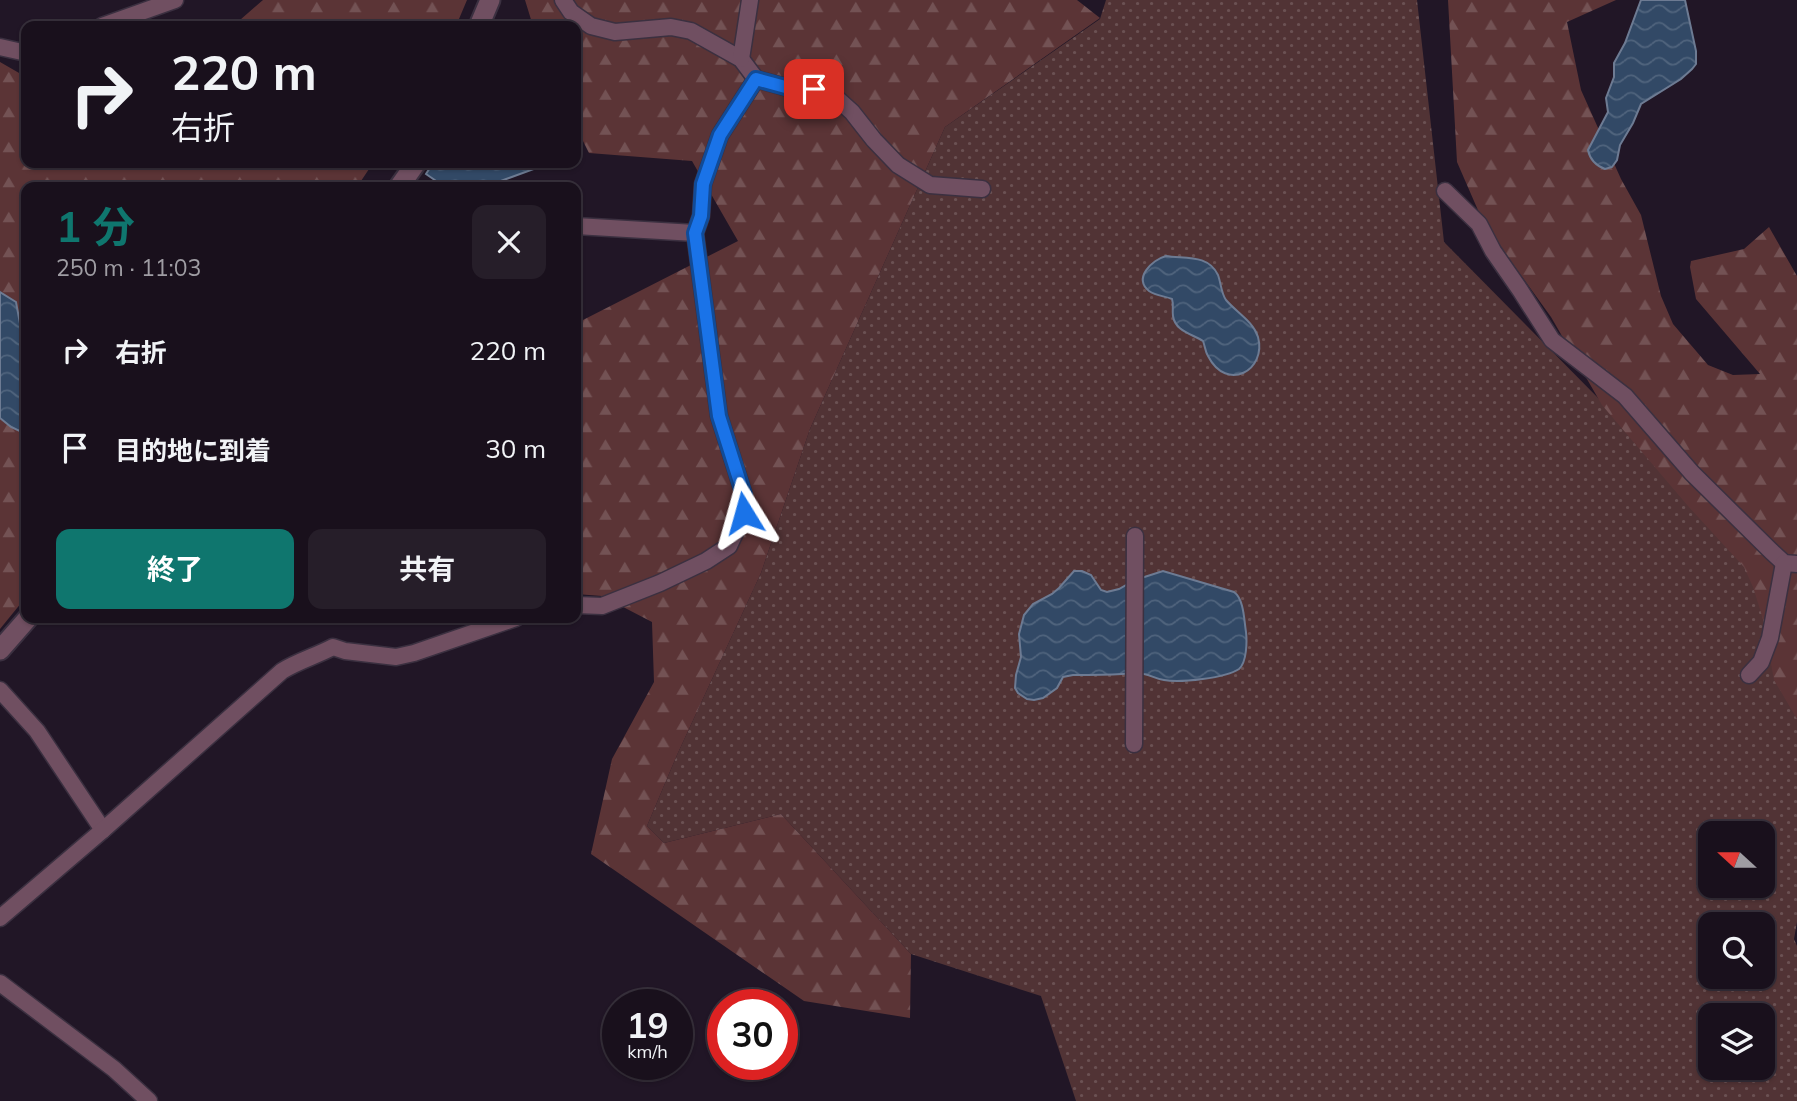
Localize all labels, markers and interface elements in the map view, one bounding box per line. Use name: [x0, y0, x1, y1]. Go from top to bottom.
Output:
text: 220 m: [171, 41, 317, 102]
icon: right: [56, 49, 147, 140]
pin: [784, 59, 844, 119]
icon: arrive: [795, 70, 833, 108]
text: 右折: [171, 107, 235, 147]
text: 1 分: [56, 200, 135, 253]
button: close: [472, 205, 546, 279]
text: 250 m · 11:03: [56, 253, 201, 282]
icon: right: [56, 331, 94, 369]
text: 220 m: [470, 334, 546, 367]
text: 右折: [115, 336, 167, 369]
icon: arrive: [56, 429, 94, 467]
text: 30 m: [485, 432, 546, 465]
text: 目的地に到着: [115, 434, 271, 467]
position arrow: [707, 476, 781, 550]
button: 終了: [56, 529, 294, 609]
button: 共有: [308, 529, 546, 609]
north arrow: [1698, 821, 1774, 898]
map controls: [1698, 821, 1775, 1080]
button: search: [1698, 912, 1775, 989]
speed limit sign: 30: [707, 989, 798, 1080]
text: 19: [626, 1003, 669, 1047]
button: layers: [1698, 1003, 1775, 1080]
text: km/h: [627, 1040, 668, 1063]

